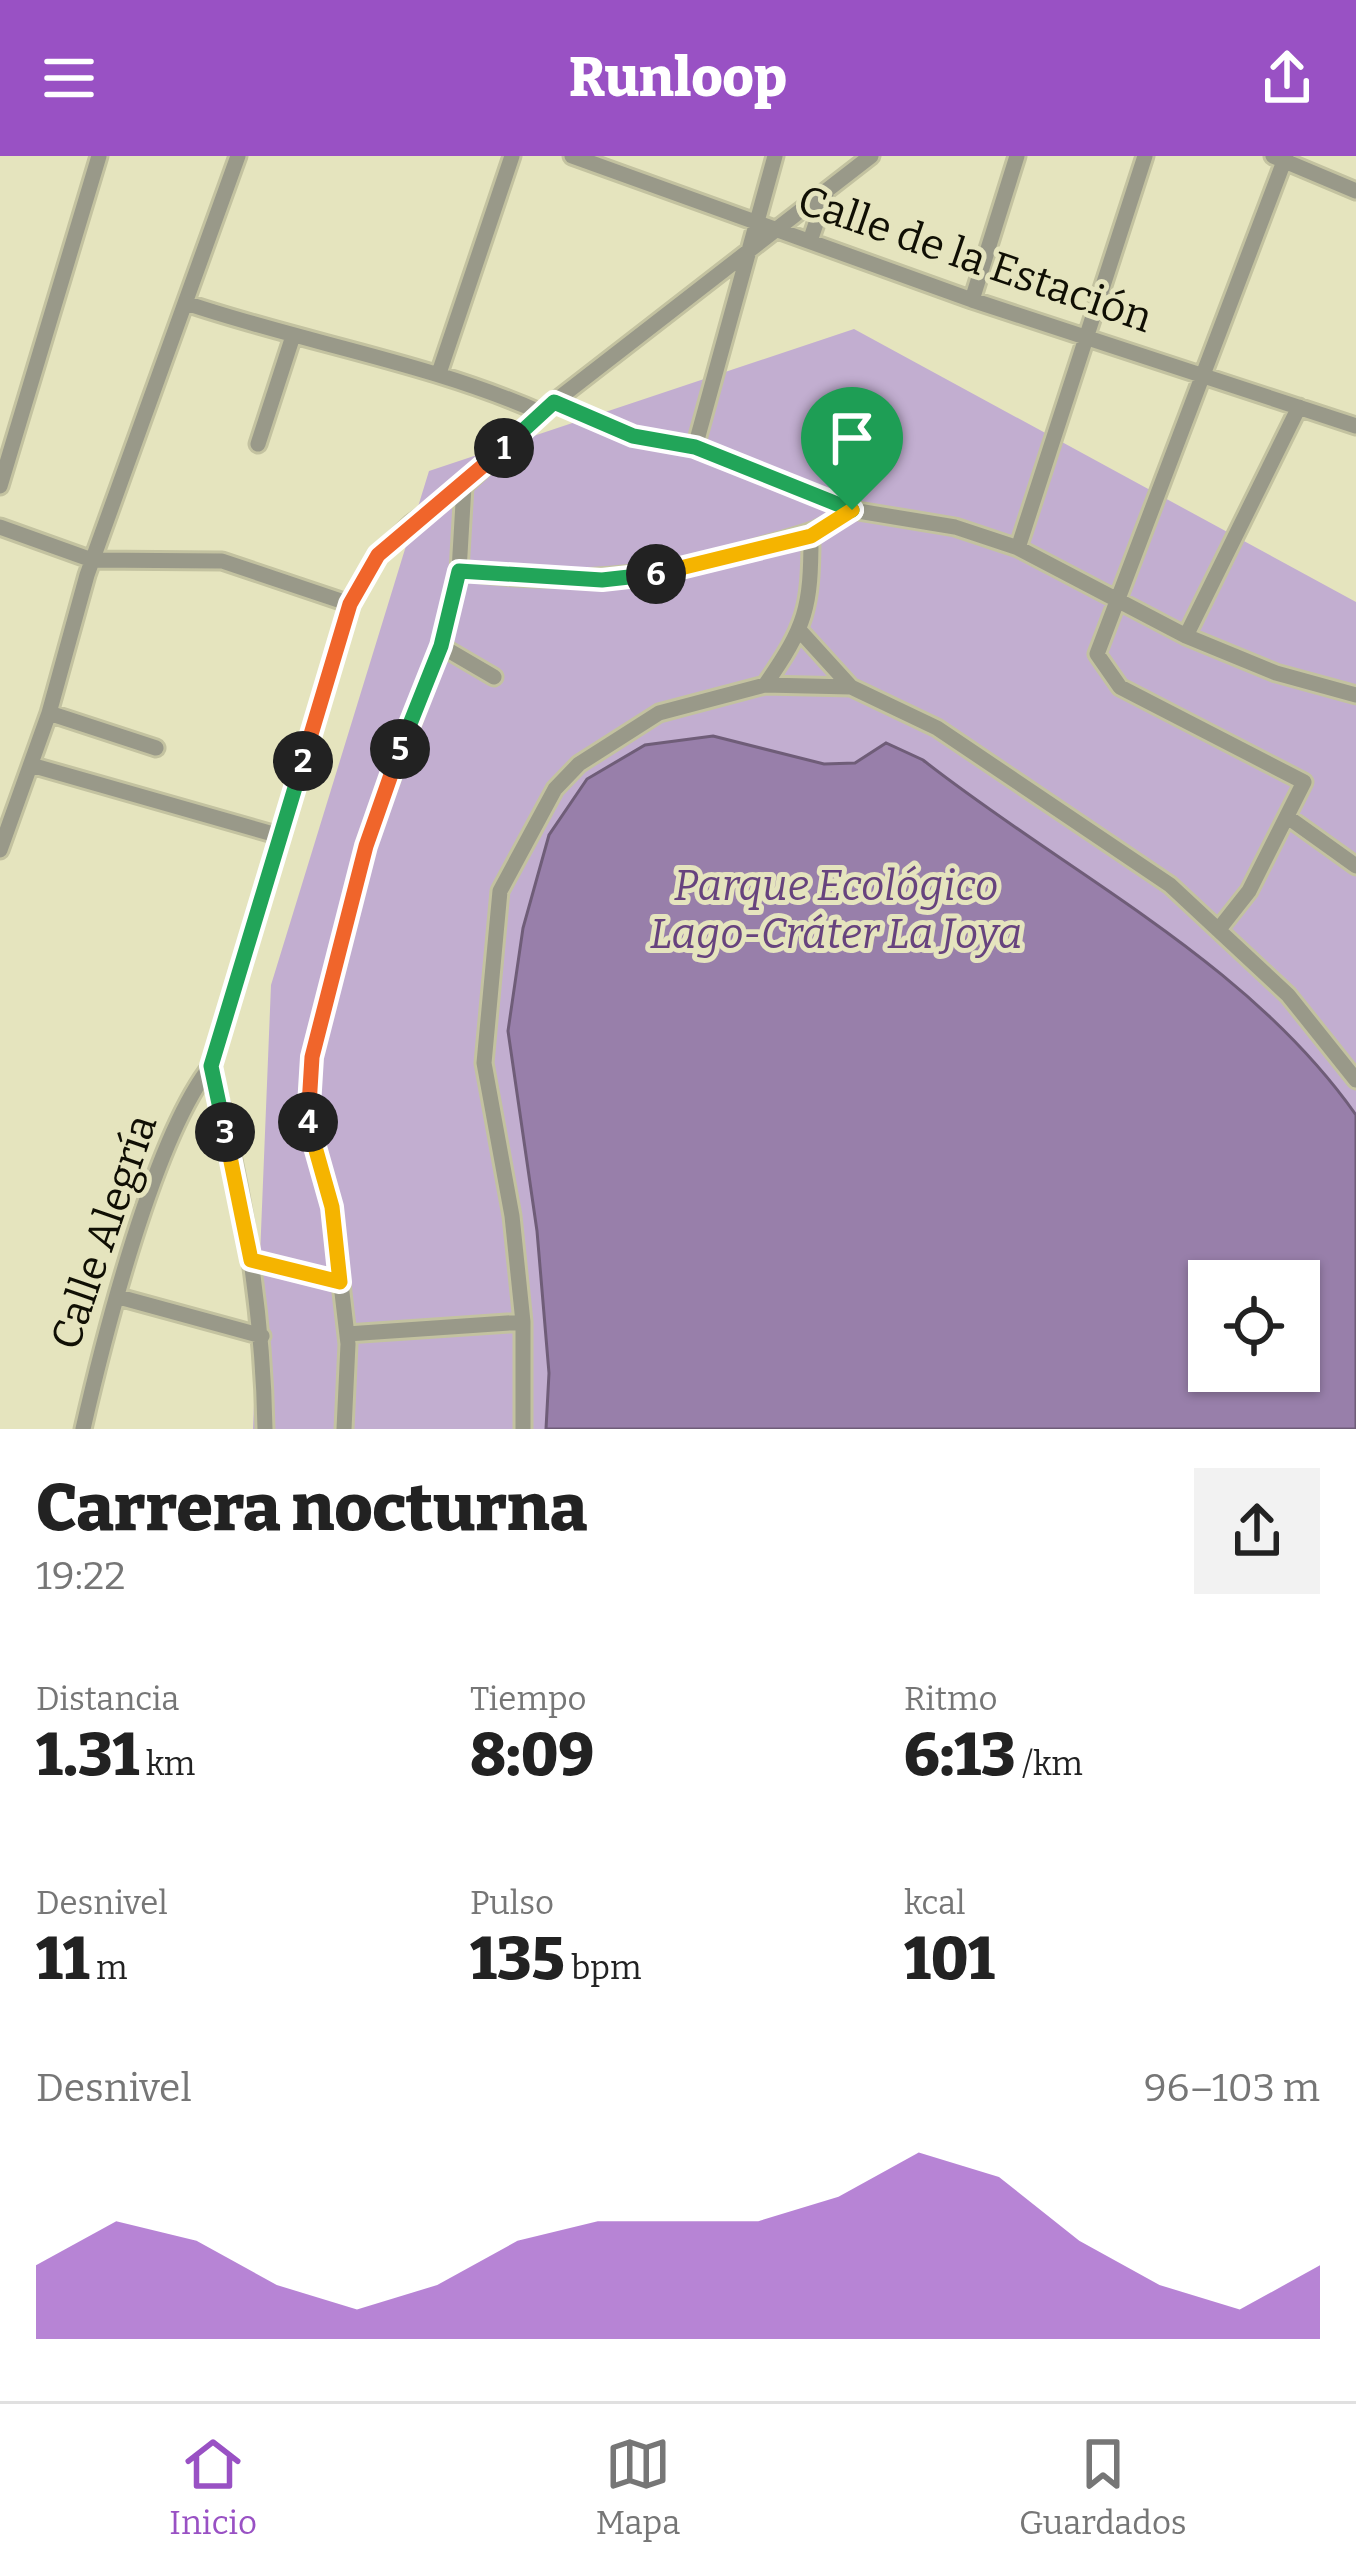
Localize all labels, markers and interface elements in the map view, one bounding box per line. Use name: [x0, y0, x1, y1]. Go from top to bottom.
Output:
icon: menu: [36, 45, 102, 111]
icon: share: [1254, 45, 1320, 111]
text: Runloop: [569, 46, 787, 110]
street label: Calle de la Estación: [791, 175, 1159, 343]
pin: [801, 387, 903, 510]
icon: arrive: [819, 405, 885, 471]
pin: 1: [474, 418, 534, 478]
text: 1: [497, 428, 511, 468]
pin: 6: [626, 544, 686, 604]
text: 6: [646, 554, 666, 594]
pin: 5: [370, 719, 430, 779]
text: 5: [391, 729, 409, 769]
pin: 2: [273, 731, 333, 791]
text: 2: [294, 741, 312, 781]
park label: Parque Ecológico Lago-Cráter La Joya: [650, 861, 1022, 959]
pin: 4: [278, 1092, 338, 1152]
pin: 3: [195, 1102, 255, 1162]
text: 4: [298, 1102, 318, 1142]
street label: Calle Alegría: [40, 1108, 168, 1356]
text: 3: [215, 1112, 235, 1152]
map controls: [1188, 1260, 1320, 1392]
button: locate: [1188, 1260, 1320, 1392]
text: Carrera nocturna: [36, 1468, 587, 1547]
button: share: [1194, 1468, 1320, 1594]
text: 19:22: [36, 1553, 125, 1599]
text: Distancia: [36, 1679, 179, 1719]
text: Tiempo: [470, 1679, 587, 1719]
text: Ritmo: [904, 1679, 998, 1719]
text: 1.31: [36, 1719, 139, 1791]
text: 8:09: [470, 1719, 594, 1791]
text: 6:13: [904, 1719, 1016, 1791]
text: km: [139, 1744, 195, 1784]
text: /km: [1016, 1744, 1083, 1784]
text: Desnivel: [36, 1883, 168, 1923]
text: Pulso: [470, 1883, 554, 1923]
text: kcal: [904, 1883, 965, 1923]
text: 11: [36, 1923, 89, 1995]
text: 135: [470, 1923, 565, 1995]
text: 101: [904, 1923, 995, 1995]
text: m: [89, 1948, 127, 1988]
text: bpm: [565, 1948, 641, 1988]
text: Desnivel: [36, 2065, 192, 2111]
text: 96–103 m: [1144, 2065, 1320, 2111]
tab: Inicio: [169, 2431, 257, 2543]
tab: Mapa: [596, 2431, 680, 2543]
tab: Guardados: [1019, 2431, 1187, 2543]

